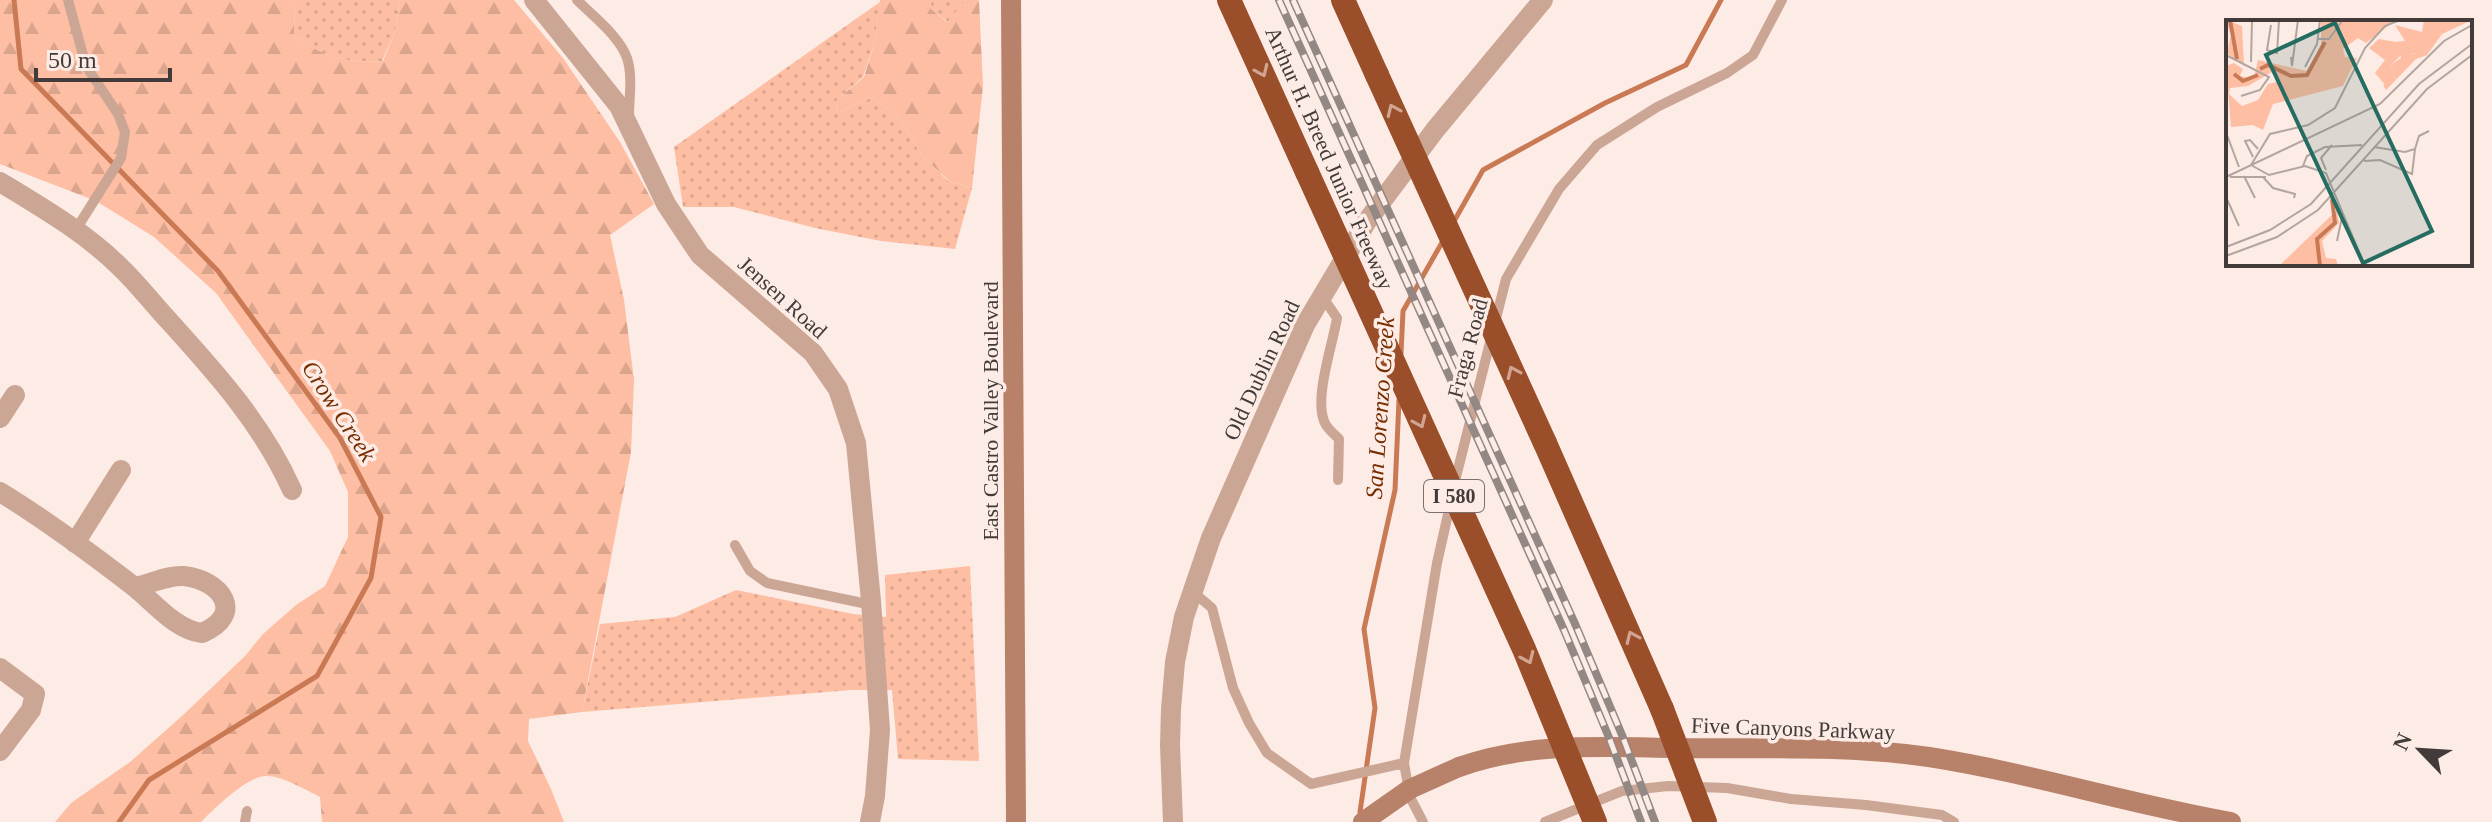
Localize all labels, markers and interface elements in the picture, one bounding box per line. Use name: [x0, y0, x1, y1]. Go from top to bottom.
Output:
inset map: [2226, 20, 2472, 266]
street label: Arthur H. Breed Junior Freeway: [1260, 23, 1399, 294]
scale bar: [36, 32, 170, 82]
text: 50 m: [48, 47, 97, 73]
one-way arrow: [1252, 63, 1268, 77]
one-way arrow: [1387, 104, 1403, 118]
street label: Jensen Road: [733, 251, 832, 344]
street label: East Castro Valley Boulevard: [978, 281, 1003, 541]
street label: Old Dublin Road: [1218, 296, 1305, 444]
street label: Fraga Road: [1442, 296, 1493, 401]
water label: San Lorenzo Creek: [1361, 316, 1399, 500]
water label: Crow Creek: [297, 356, 381, 467]
one-way arrow: [1506, 366, 1522, 380]
one-way arrow: [1411, 413, 1427, 428]
road number: I 580: [1424, 480, 1484, 512]
one-way arrow: [1626, 631, 1642, 645]
one-way arrow: [1518, 650, 1534, 665]
north arrow: [2380, 710, 2460, 790]
street label: Five Canyons Parkway: [1691, 712, 1895, 745]
text: N: [2388, 729, 2417, 754]

